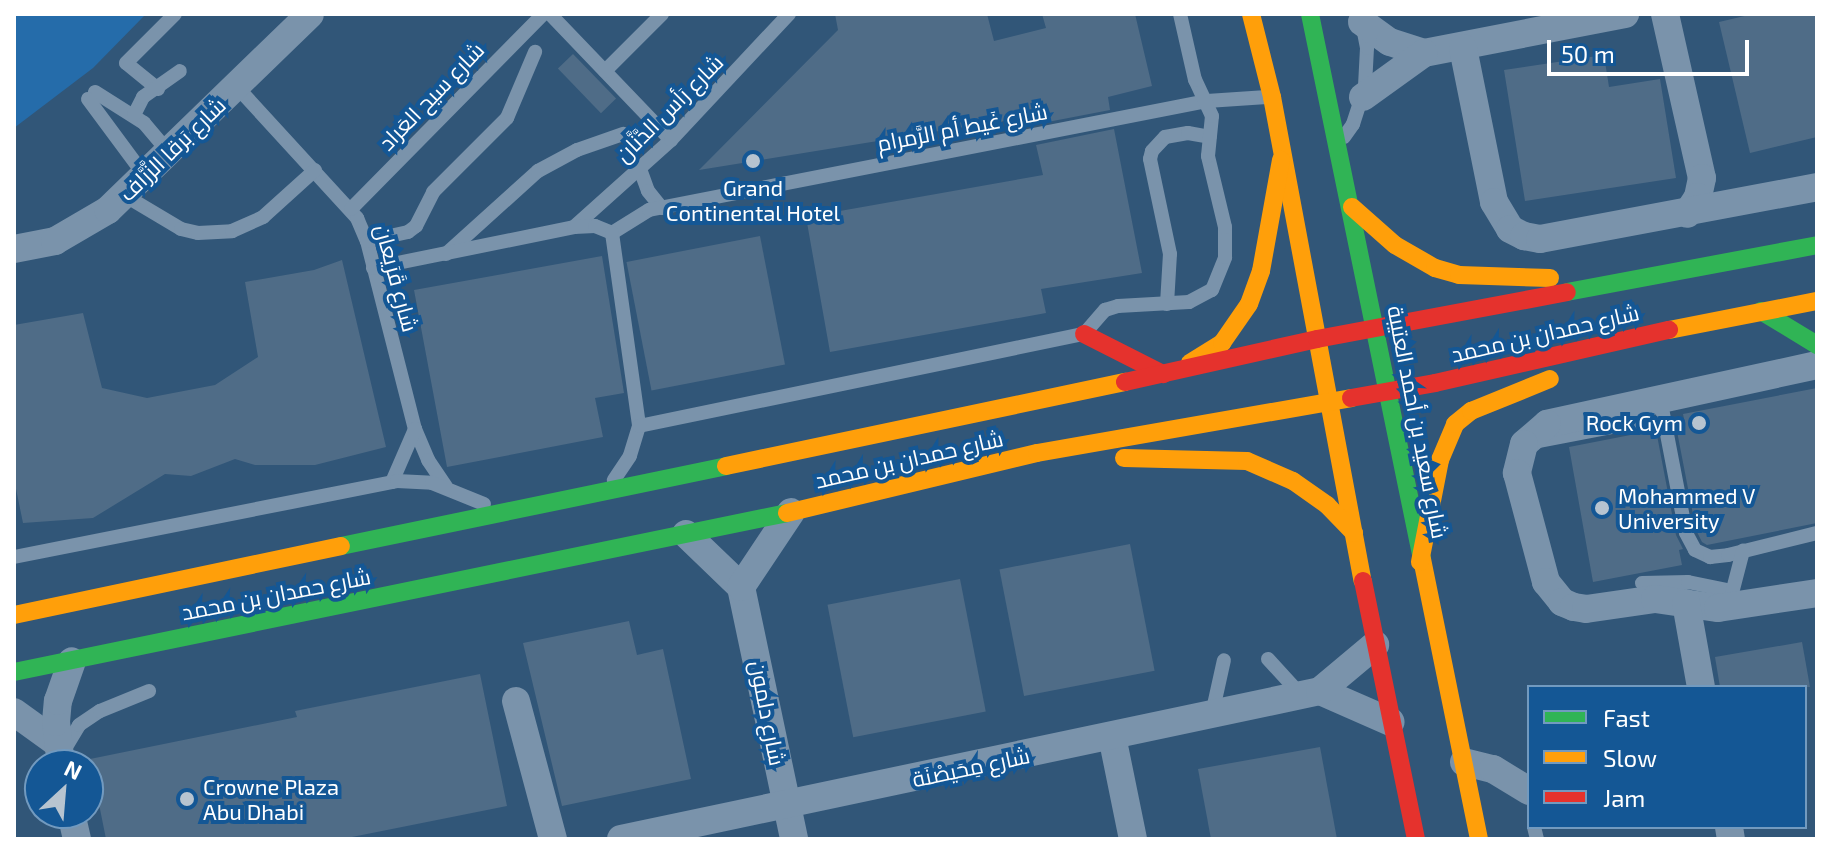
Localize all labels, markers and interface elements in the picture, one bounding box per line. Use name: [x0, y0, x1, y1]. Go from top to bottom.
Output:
scale bar: [1551, 24, 1753, 74]
street label: شارع سيح العَراد: [373, 36, 489, 156]
text: 50 m: [1561, 39, 1615, 68]
street label: شارع رَأس الدَّنَّان: [610, 49, 728, 167]
street label: شارع بَرقا الزَّرَّاف: [113, 92, 231, 206]
street label: شارع غَيط أم الرَّمرام: [875, 98, 1049, 156]
marker: Grand Continental Hotel: [744, 152, 762, 170]
place label: Grand Continental Hotel: [666, 174, 840, 226]
street label: شارع قَرَيعان: [370, 221, 424, 335]
street label: شارع حمدان بن محمد: [1448, 299, 1642, 367]
street label: شارع سعيد بن أحمد العتيبة: [1382, 303, 1454, 541]
place label: Rock Gym: [1585, 410, 1683, 436]
marker: Rock Gym: [1690, 414, 1708, 432]
street label: شارع حمدان بن محمد: [812, 425, 1006, 493]
place label: Mohammed V University: [1618, 482, 1756, 534]
marker: Mohammed V University: [1593, 499, 1611, 517]
street label: شارع حمدان بن محمد: [179, 563, 373, 625]
street label: شارع دلمون: [745, 658, 791, 768]
legend: [1527, 685, 1807, 829]
text: Fast: [1603, 703, 1650, 732]
street label: شارع مِحَيصْنَة: [910, 742, 1032, 792]
text: Slow: [1603, 743, 1657, 772]
north arrow: [24, 749, 104, 829]
text: N: [61, 754, 86, 784]
place label: Crowne Plaza Abu Dhabi: [203, 773, 339, 824]
text: Jam: [1603, 783, 1645, 812]
marker: Crowne Plaza Abu Dhabi: [178, 790, 196, 808]

